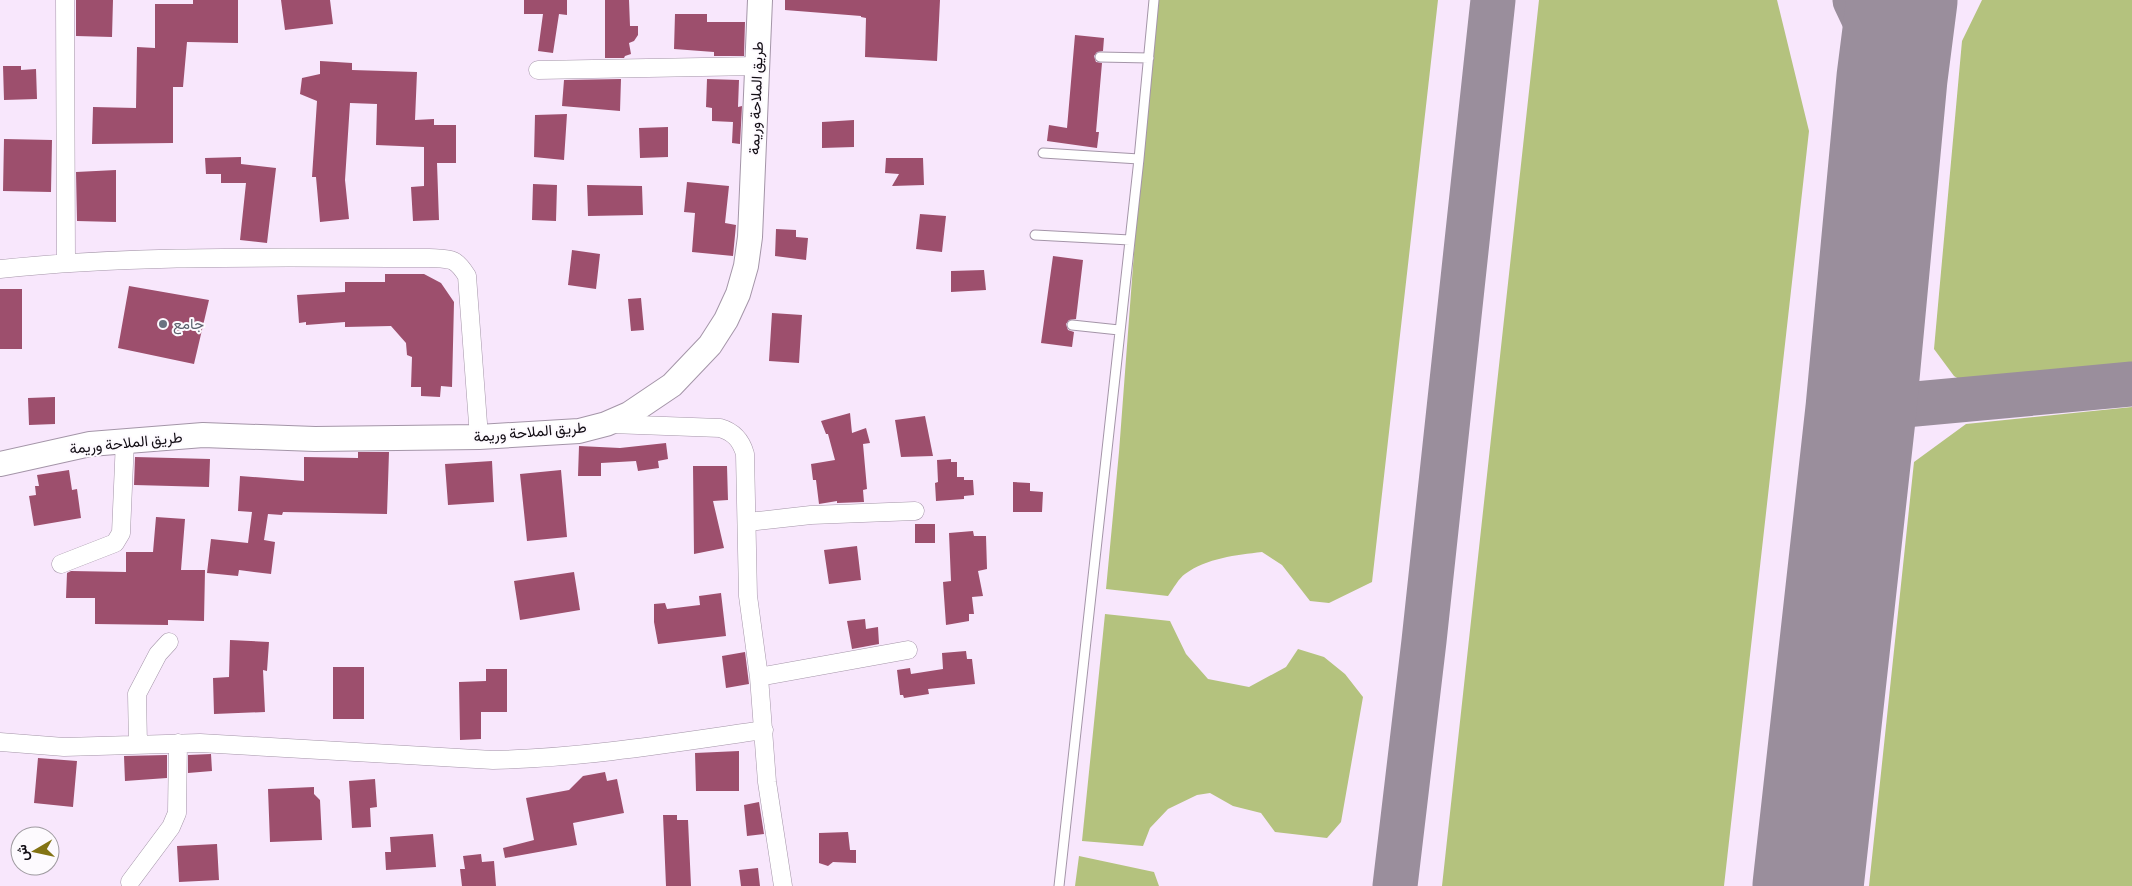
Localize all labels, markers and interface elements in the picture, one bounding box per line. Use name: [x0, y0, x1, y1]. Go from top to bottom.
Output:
street label: طريق الملاحة وريمة: [746, 41, 768, 155]
place label: جامع: [173, 316, 204, 335]
marker: جامع: [157, 318, 169, 330]
street label: طريق الملاحة وريمة: [473, 419, 588, 447]
street label: طريق الملاحة وريمة: [69, 429, 184, 459]
north arrow: [10, 826, 60, 876]
text: ش: [13, 843, 32, 863]

